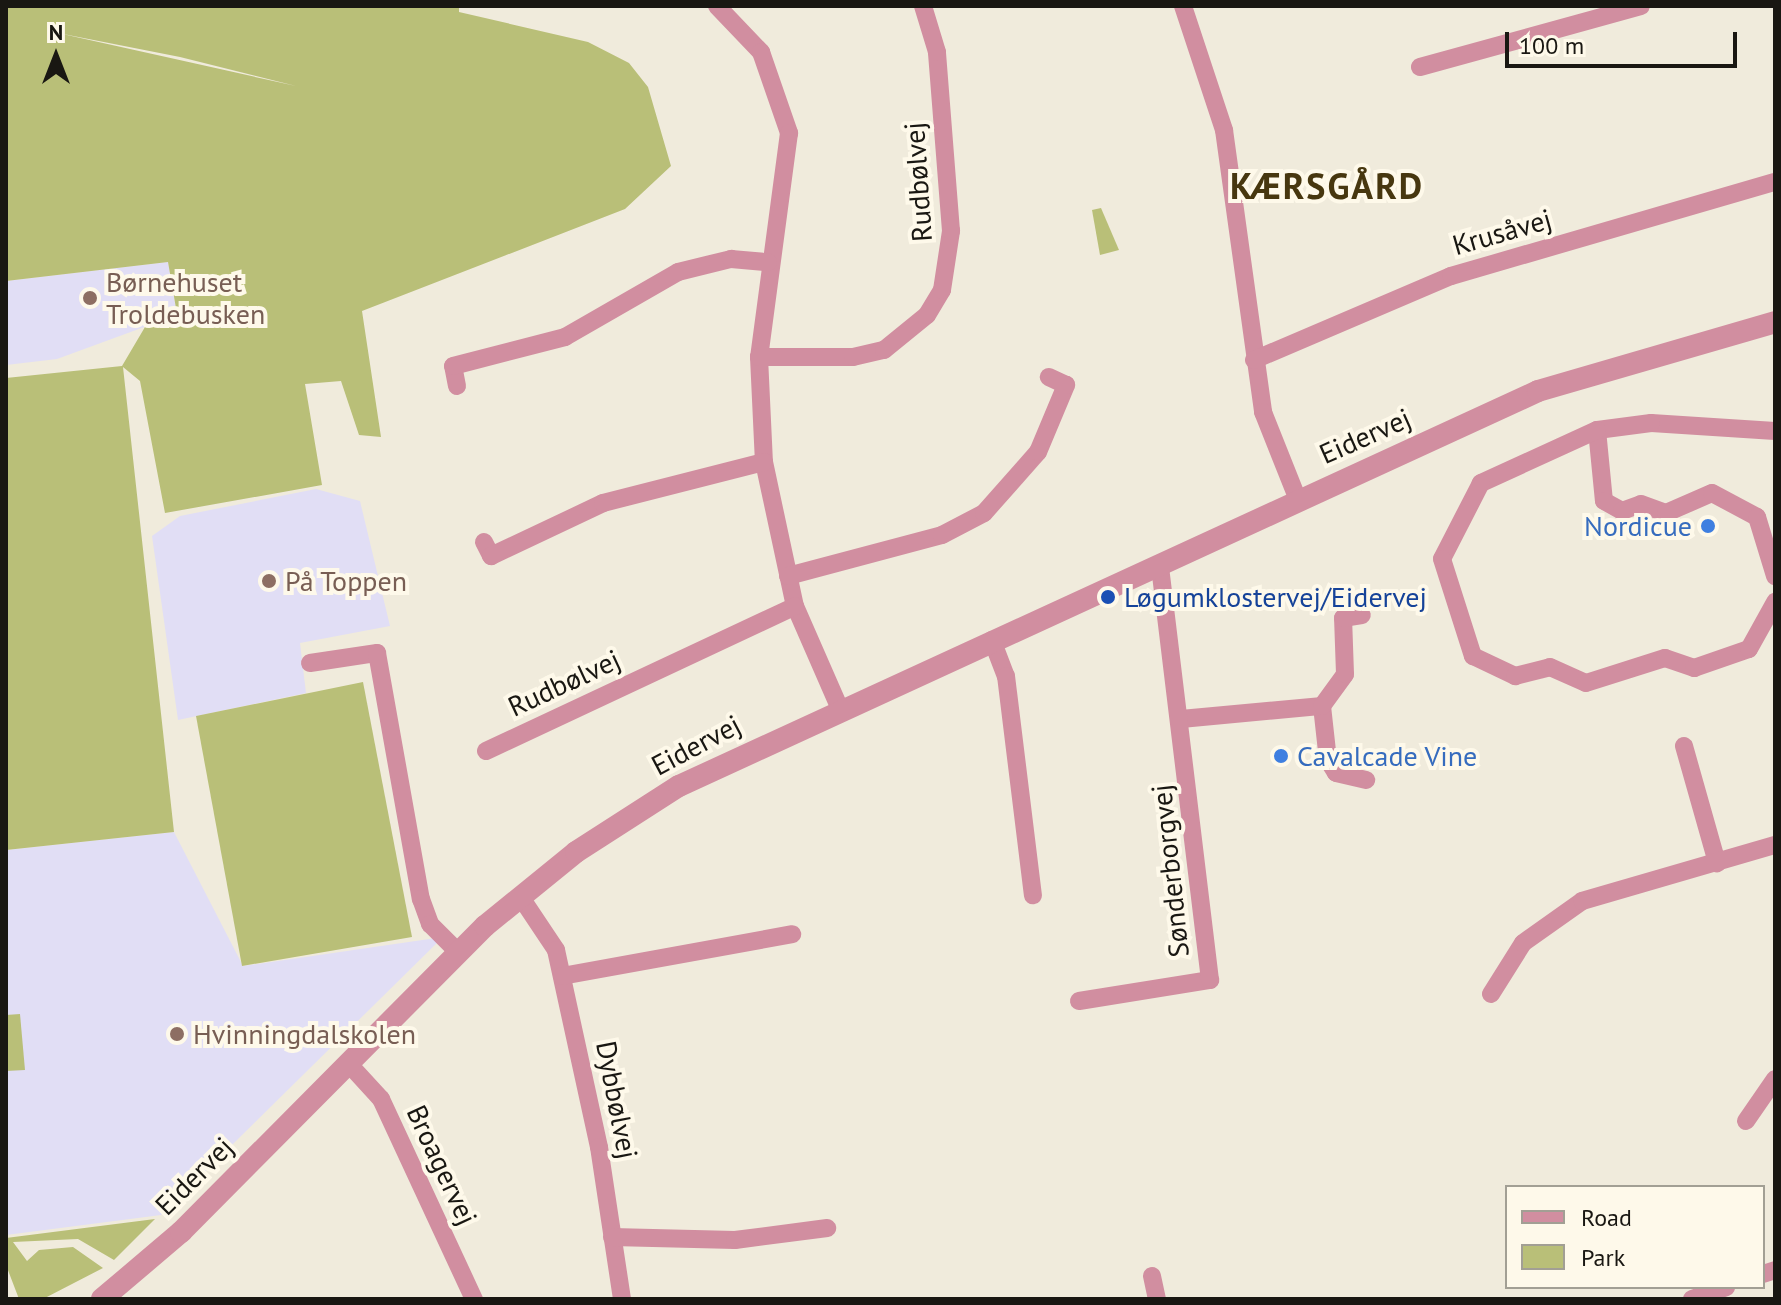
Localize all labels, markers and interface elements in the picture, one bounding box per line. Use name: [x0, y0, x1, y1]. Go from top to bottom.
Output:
north arrow: [16, 16, 96, 96]
scale bar: [1509, 16, 1741, 66]
text: N: [49, 18, 63, 46]
text: 100 m: [1519, 30, 1584, 61]
street label: Rudbølvej: [897, 121, 939, 243]
district label: KÆRSGÅRD: [1230, 164, 1424, 208]
street label: Krusåvej: [1449, 202, 1555, 262]
place label: Børnehuset Troldebusken: [106, 265, 265, 331]
marker: Børnehuset Troldebusken: [81, 289, 99, 307]
street label: Eidervej: [1314, 401, 1416, 471]
place label: Nordicue: [1584, 509, 1692, 543]
marker: Nordicue: [1699, 517, 1717, 535]
place label: På Toppen: [285, 564, 408, 598]
marker: På Toppen: [260, 572, 278, 590]
place label: Løgumklostervej/Eidervej: [1124, 580, 1427, 614]
marker: Løgumklostervej/Eidervej: [1099, 588, 1117, 606]
street label: Rudbølvej: [503, 642, 625, 724]
street label: Eidervej: [646, 708, 746, 782]
place label: Cavalcade Vine: [1297, 739, 1478, 773]
marker: Cavalcade Vine: [1272, 747, 1290, 765]
street label: Sønderborgvej: [1144, 783, 1196, 959]
place label: Hvinningdalskolen: [193, 1017, 416, 1051]
marker: Hvinningdalskolen: [168, 1025, 186, 1043]
street label: Dybbølvej: [589, 1038, 645, 1162]
street label: Broagervej: [400, 1100, 484, 1230]
street label: Eidervej: [148, 1130, 240, 1222]
legend: [1505, 1185, 1765, 1289]
text: Road: [1581, 1202, 1632, 1233]
text: Park: [1581, 1242, 1625, 1273]

